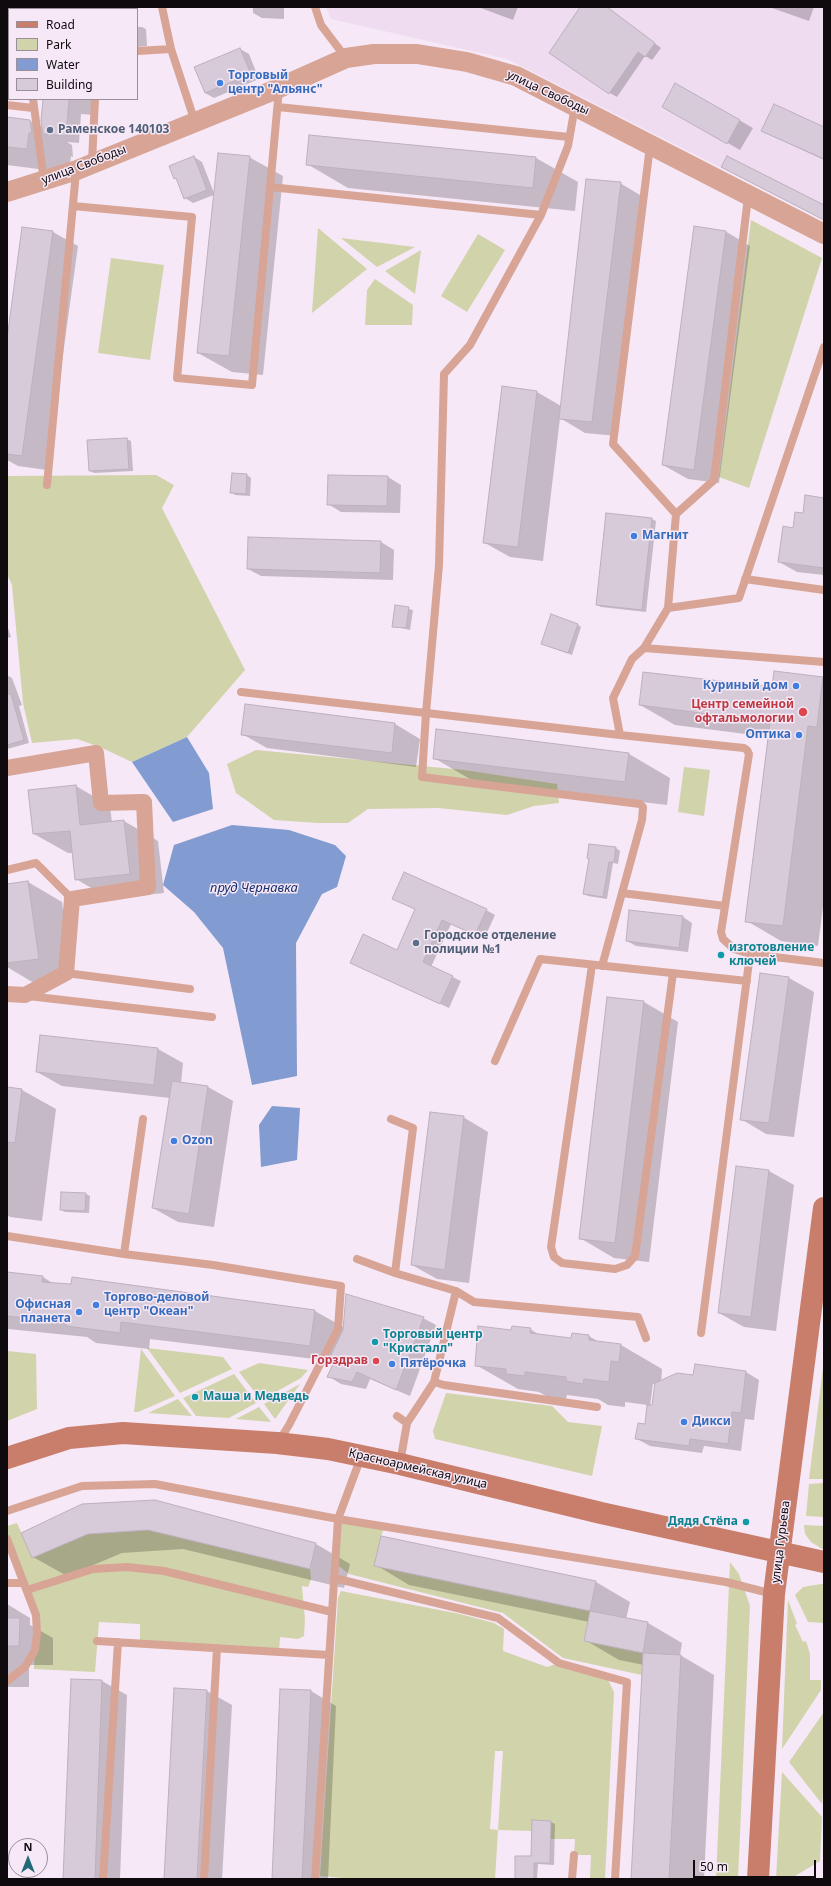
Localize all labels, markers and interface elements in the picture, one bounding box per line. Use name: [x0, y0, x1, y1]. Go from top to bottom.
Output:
legend: [8, 8, 138, 100]
text: Road: [46, 16, 75, 33]
text: Park: [46, 36, 71, 53]
text: Water: [46, 56, 80, 73]
street label: улица Свободы: [504, 68, 592, 118]
place label: Торговый центр "Альянс": [228, 69, 322, 97]
text: Building: [46, 76, 93, 93]
marker: Торговый центр "Альянс": [215, 78, 225, 88]
place label: Раменское 140103: [58, 123, 169, 137]
marker: Раменское 140103: [45, 125, 55, 135]
street label: улица Свободы: [40, 142, 128, 188]
place label: Магнит: [642, 529, 688, 543]
marker: Магнит: [629, 531, 639, 541]
place label: Куриный дом: [703, 679, 788, 693]
marker: Куриный дом: [791, 681, 801, 691]
place label: Центр семейной офтальмологии: [691, 698, 794, 726]
marker: Центр семейной офтальмологии: [797, 706, 809, 718]
place label: Оптика: [745, 728, 791, 742]
marker: Оптика: [794, 730, 804, 740]
water label: пруд Чернавка: [210, 880, 298, 896]
place label: Городское отделение полиции №1: [424, 929, 556, 957]
marker: Городское отделение полиции №1: [411, 938, 421, 948]
place label: изготовление ключей: [729, 941, 814, 969]
marker: изготовление ключей: [716, 950, 726, 960]
place label: Ozon: [182, 1134, 213, 1148]
marker: Ozon: [169, 1136, 179, 1146]
place label: Торгово-деловой центр "Океан": [104, 1291, 209, 1319]
place label: Офисная планета: [15, 1298, 71, 1326]
marker: Торгово-деловой центр "Океан": [91, 1300, 101, 1310]
marker: Офисная планета: [74, 1307, 84, 1317]
place label: Торговый центр "Кристалл": [383, 1328, 483, 1356]
marker: Торговый центр "Кристалл": [370, 1337, 380, 1347]
place label: Горздрав: [311, 1354, 368, 1368]
marker: Горздрав: [371, 1356, 381, 1366]
place label: Пятёрочка: [400, 1357, 466, 1371]
marker: Пятёрочка: [387, 1359, 397, 1369]
place label: Маша и Медведь: [203, 1390, 309, 1404]
marker: Маша и Медведь: [190, 1392, 200, 1402]
place label: Дикси: [692, 1415, 731, 1429]
marker: Дикси: [679, 1417, 689, 1427]
street label: Красноармейская улица: [347, 1446, 489, 1492]
street label: улица Гурьева: [769, 1500, 793, 1584]
place label: Дядя Стёпа: [668, 1515, 738, 1529]
marker: Дядя Стёпа: [741, 1517, 751, 1527]
north arrow: [8, 1838, 48, 1878]
text: N: [24, 1839, 32, 1854]
scale bar: [695, 1852, 818, 1878]
text: 50 m: [700, 1858, 728, 1875]

